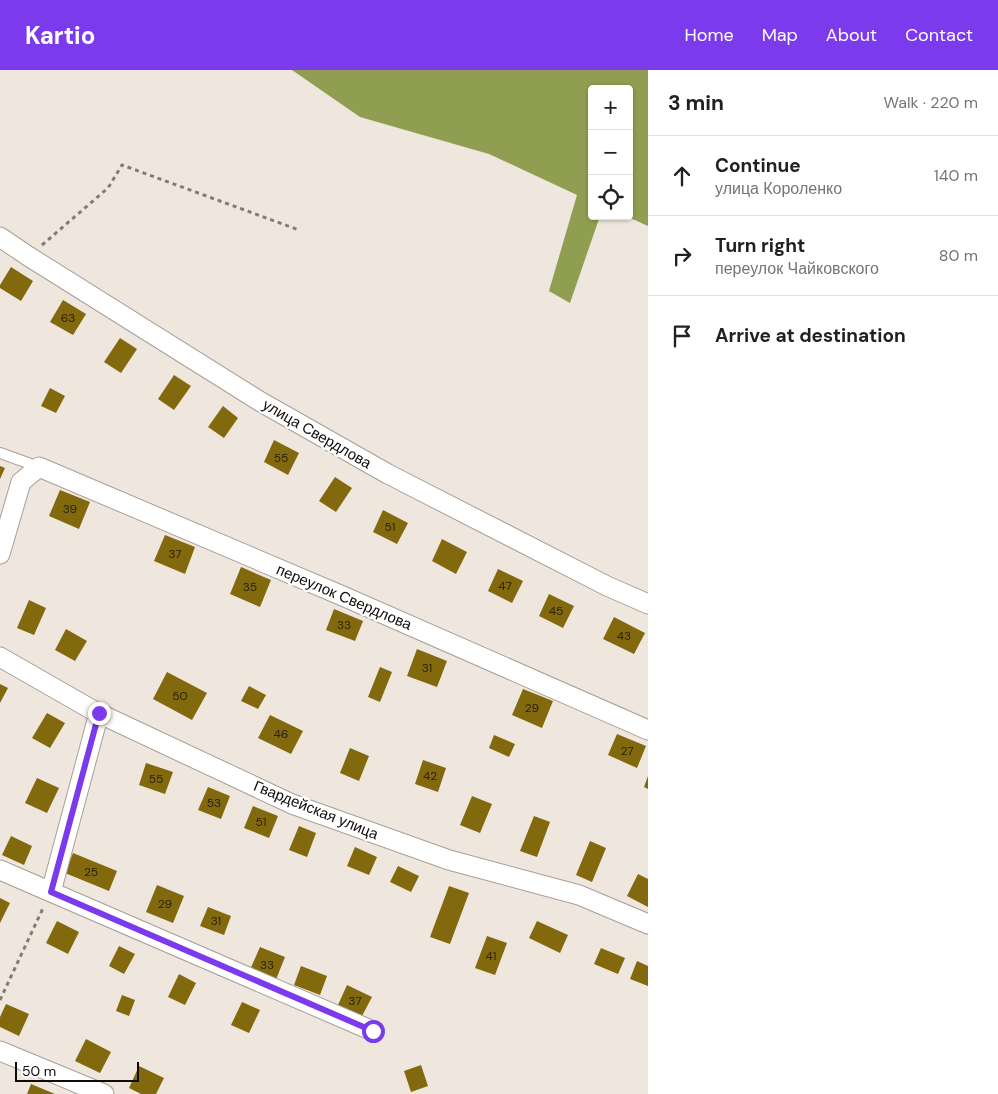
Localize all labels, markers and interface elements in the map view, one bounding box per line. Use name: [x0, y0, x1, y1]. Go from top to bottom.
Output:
text: Kartio: [25, 20, 95, 51]
text: Home: [684, 23, 734, 47]
text: Map: [762, 23, 798, 47]
text: About: [826, 23, 877, 47]
text: Contact: [905, 23, 973, 47]
map controls: [588, 85, 633, 220]
button: +: [588, 85, 633, 130]
text: 3 min: [668, 89, 724, 117]
text: Walk · 220 m: [884, 92, 978, 113]
button: −: [588, 130, 633, 175]
text: Continue: [715, 153, 801, 178]
icon: ahead: [668, 162, 696, 190]
text: 140 m: [934, 165, 978, 186]
button: locate: [588, 175, 633, 220]
text: улица Короленко: [715, 178, 842, 199]
text: Turn right: [715, 233, 805, 258]
icon: right: [668, 242, 696, 270]
text: 80 m: [939, 245, 978, 266]
text: переулок Чайковского: [715, 258, 879, 279]
house number: 63: [61, 310, 75, 326]
icon: arrive: [668, 322, 696, 350]
text: Arrive at destination: [715, 323, 906, 348]
street label: улица Свердлова: [259, 395, 376, 474]
house number: 55: [274, 450, 288, 466]
house number: 39: [63, 501, 77, 517]
house number: 51: [384, 519, 396, 535]
house number: 37: [168, 546, 182, 562]
street label: переулок Свердлова: [273, 559, 415, 635]
house number: 47: [498, 578, 512, 594]
house number: 35: [243, 579, 257, 595]
house number: 45: [549, 603, 563, 619]
house number: 33: [337, 617, 351, 633]
house number: 43: [617, 628, 631, 644]
house number: 31: [422, 660, 432, 676]
house number: 50: [172, 688, 188, 704]
house number: 29: [525, 700, 539, 716]
route end: [88, 702, 111, 725]
house number: 46: [274, 726, 288, 742]
house number: 27: [620, 743, 634, 759]
house number: 42: [423, 768, 437, 784]
house number: 55: [149, 771, 163, 787]
street label: Гвардейская улица: [251, 776, 382, 844]
house number: 53: [207, 795, 221, 811]
house number: 51: [255, 814, 267, 830]
house number: 25: [84, 864, 98, 880]
house number: 29: [158, 896, 172, 912]
house number: 31: [211, 913, 221, 929]
house number: 41: [485, 948, 497, 964]
house number: 33: [260, 957, 274, 973]
house number: 37: [348, 993, 362, 1009]
route start: [362, 1020, 385, 1043]
scale bar: [15, 1059, 139, 1082]
text: 50 m: [22, 1062, 56, 1080]

